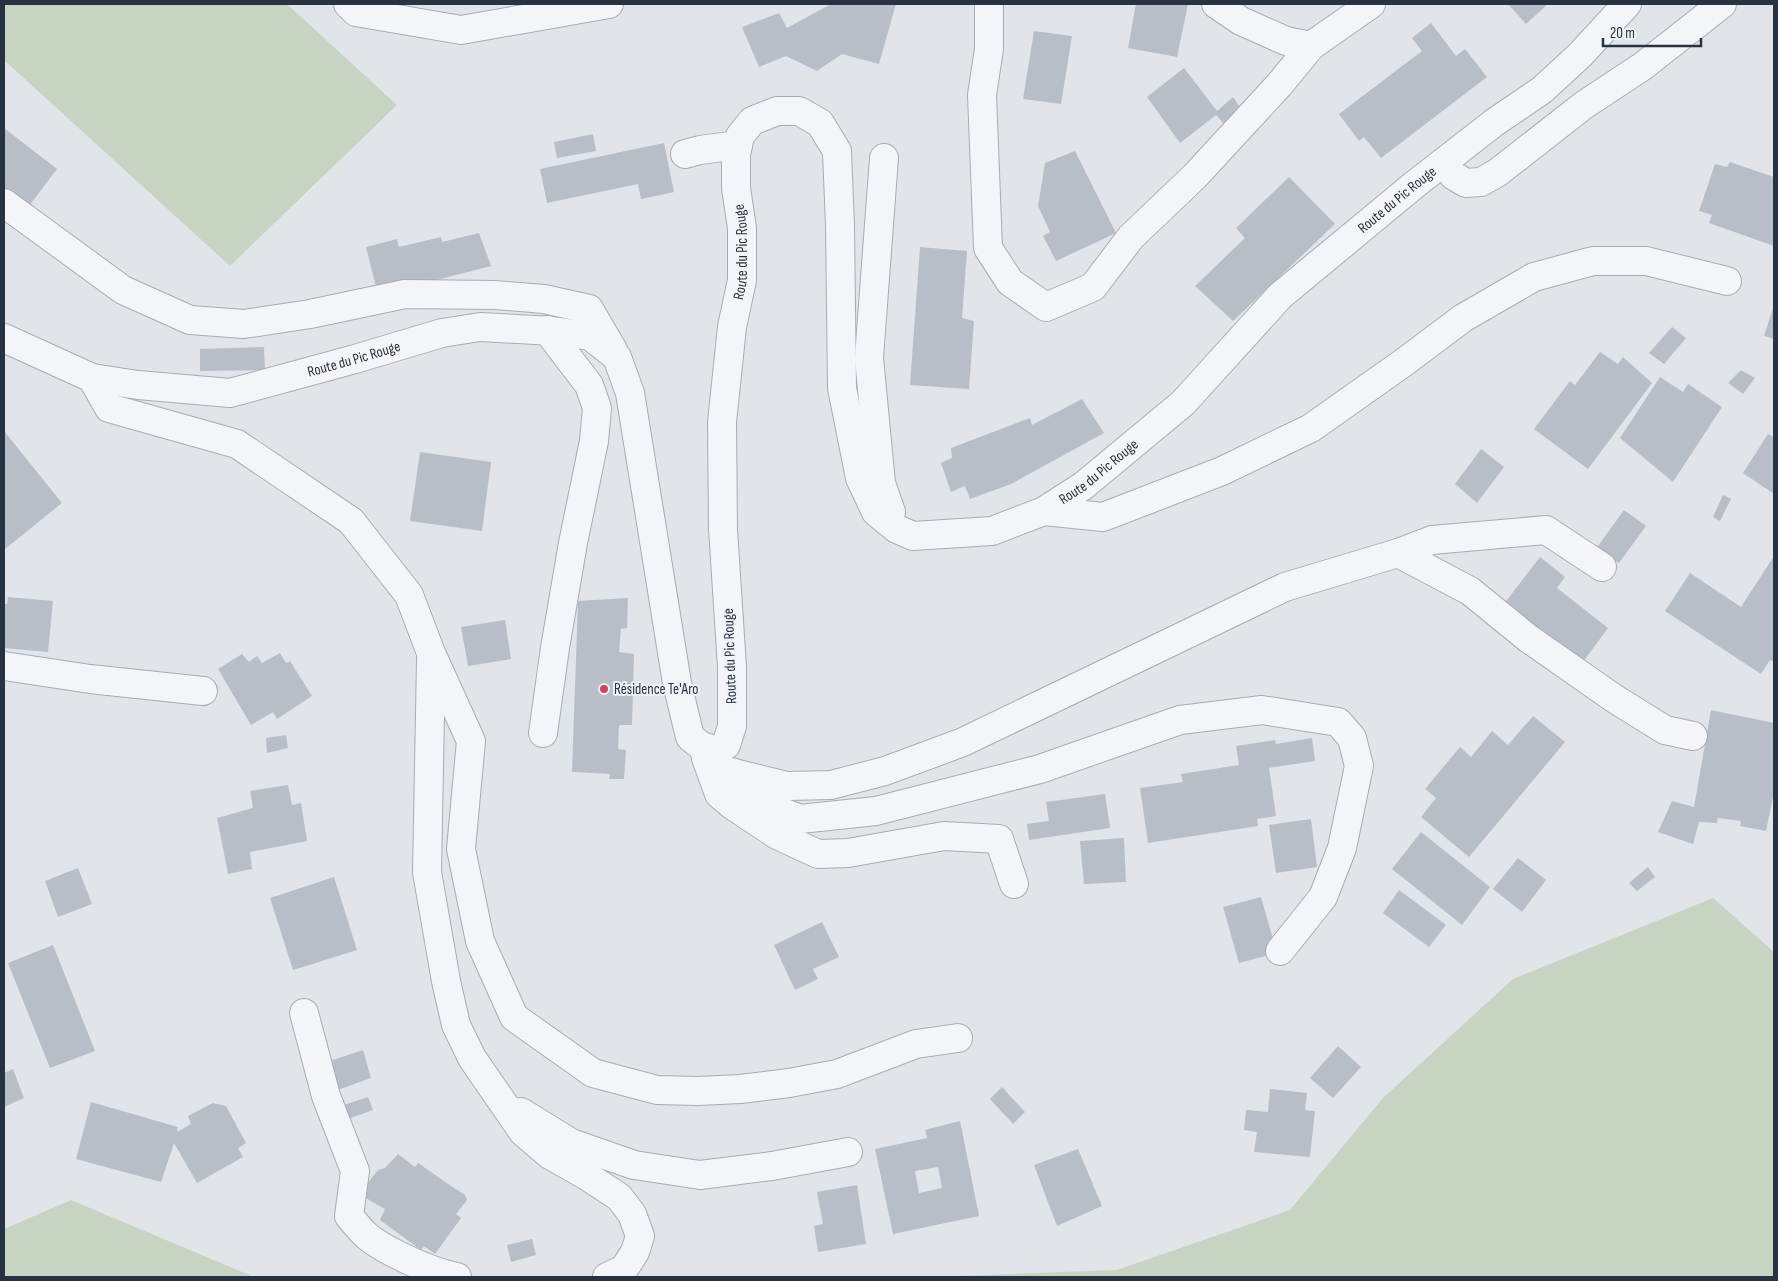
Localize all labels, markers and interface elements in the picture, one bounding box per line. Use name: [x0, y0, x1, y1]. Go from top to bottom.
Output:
scale bar: [1603, 15, 1700, 47]
text: 20 m: [1610, 24, 1635, 43]
street label: Route du Pic Rouge: [1354, 162, 1440, 237]
street label: Route du Pic Rouge: [729, 203, 752, 301]
street label: Route du Pic Rouge: [305, 336, 403, 381]
street label: Route du Pic Rouge: [1055, 435, 1142, 509]
street label: Route du Pic Rouge: [719, 608, 741, 704]
place label: Résidence Te'Aro: [614, 680, 699, 699]
marker: Résidence Te'Aro: [598, 683, 610, 695]

